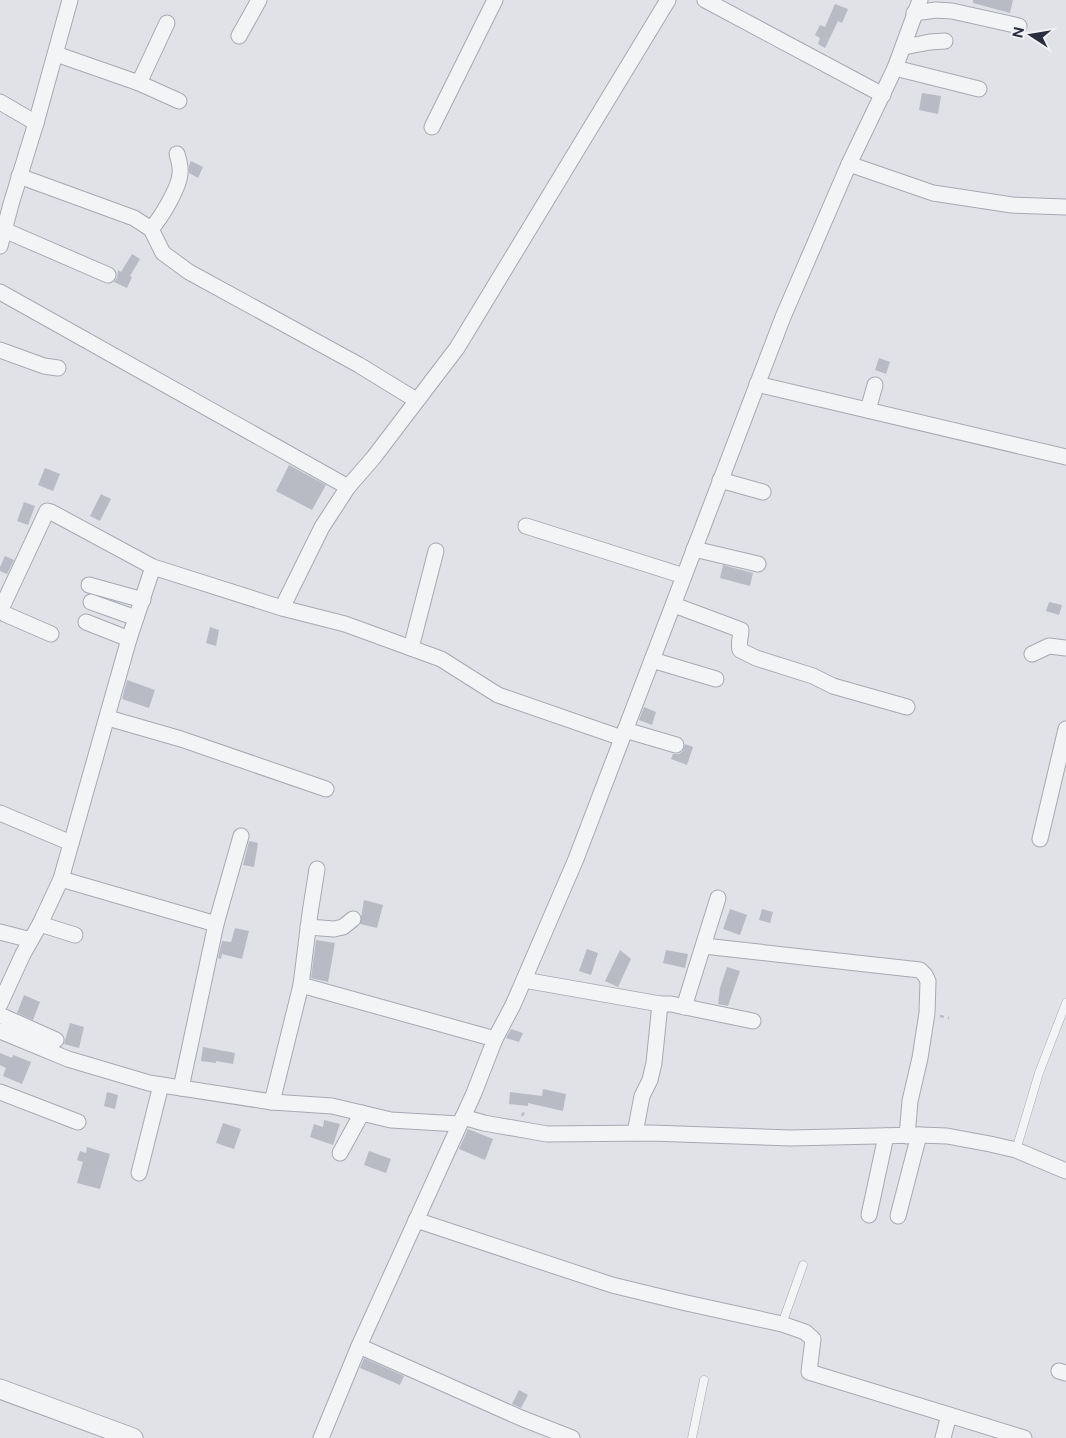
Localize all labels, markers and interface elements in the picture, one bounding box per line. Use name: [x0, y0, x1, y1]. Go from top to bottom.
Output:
north arrow: [1006, 10, 1056, 60]
text: N: [1009, 25, 1027, 39]

